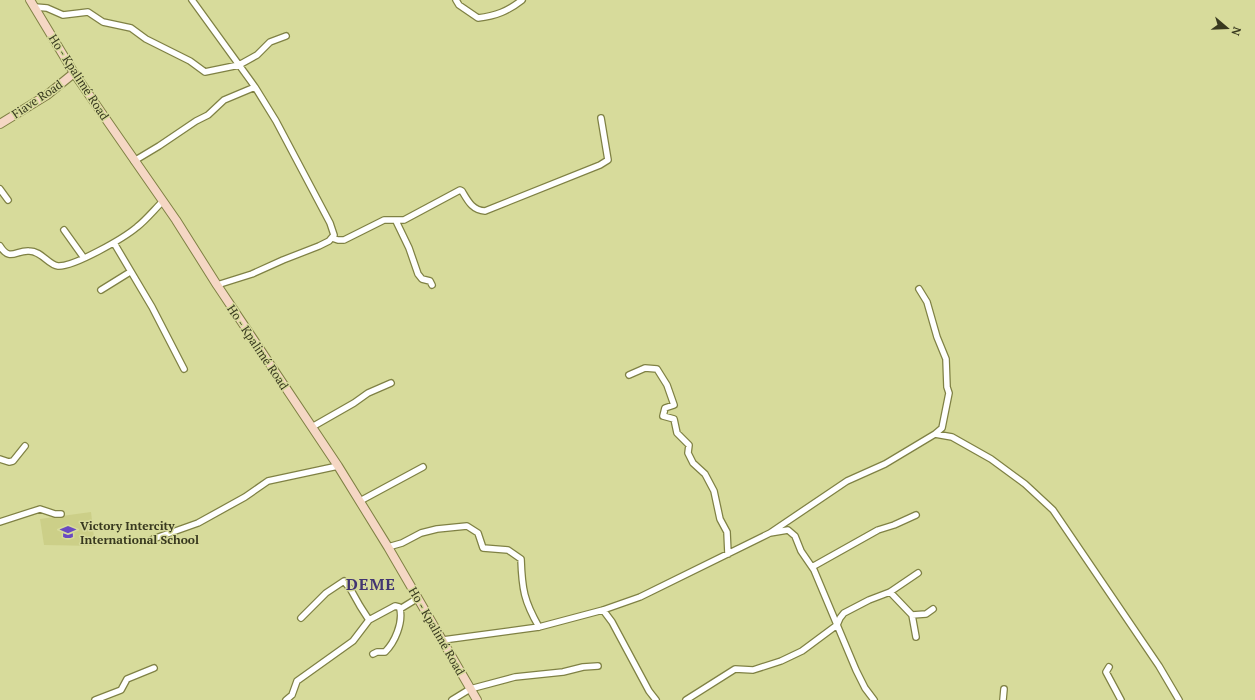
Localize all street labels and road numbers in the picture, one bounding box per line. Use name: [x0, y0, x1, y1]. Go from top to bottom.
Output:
street label: Ho - Kpalimé Road: [46, 31, 113, 123]
street label: Fiave Road: [9, 76, 65, 121]
street label: Ho - Kpalimé Road: [224, 302, 292, 393]
street label: Ho - Kpalimé Road: [406, 584, 468, 678]

